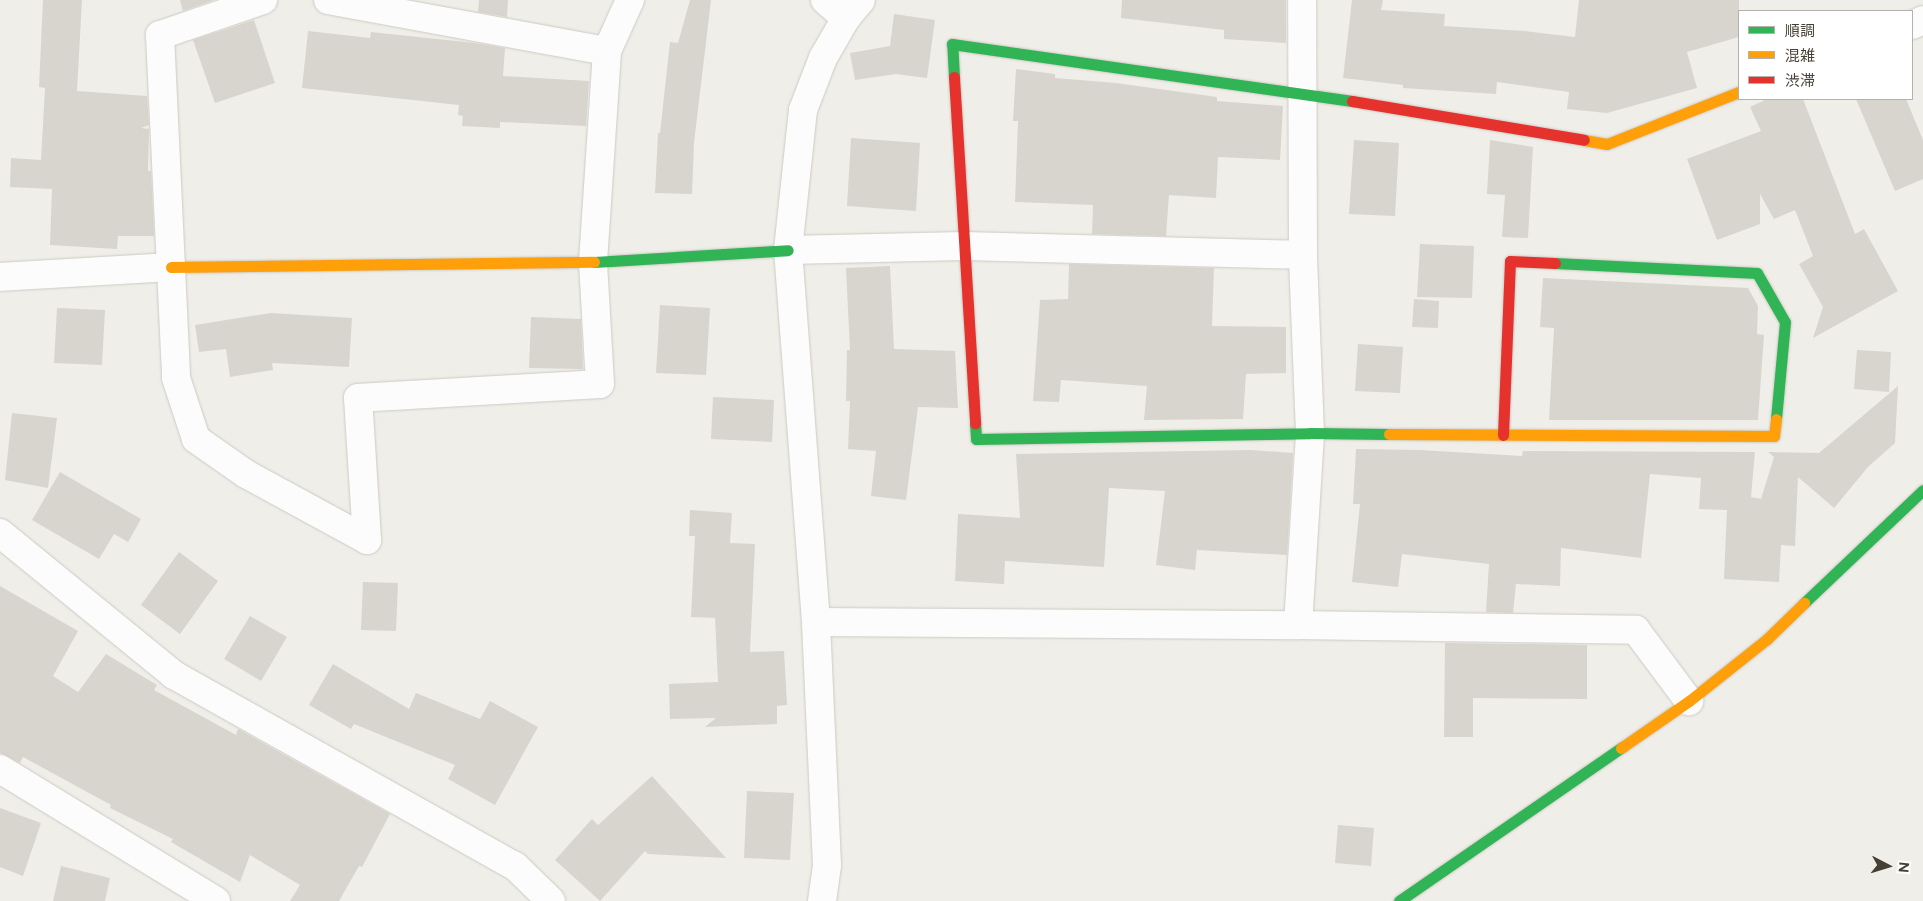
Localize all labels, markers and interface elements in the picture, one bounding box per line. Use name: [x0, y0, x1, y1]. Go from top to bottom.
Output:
legend: [1738, 10, 1913, 100]
text: 順調: [1785, 22, 1815, 40]
text: 混雑: [1785, 47, 1815, 65]
text: 渋滞: [1785, 72, 1815, 90]
north arrow: [1863, 841, 1913, 891]
text: N: [1895, 861, 1912, 873]

